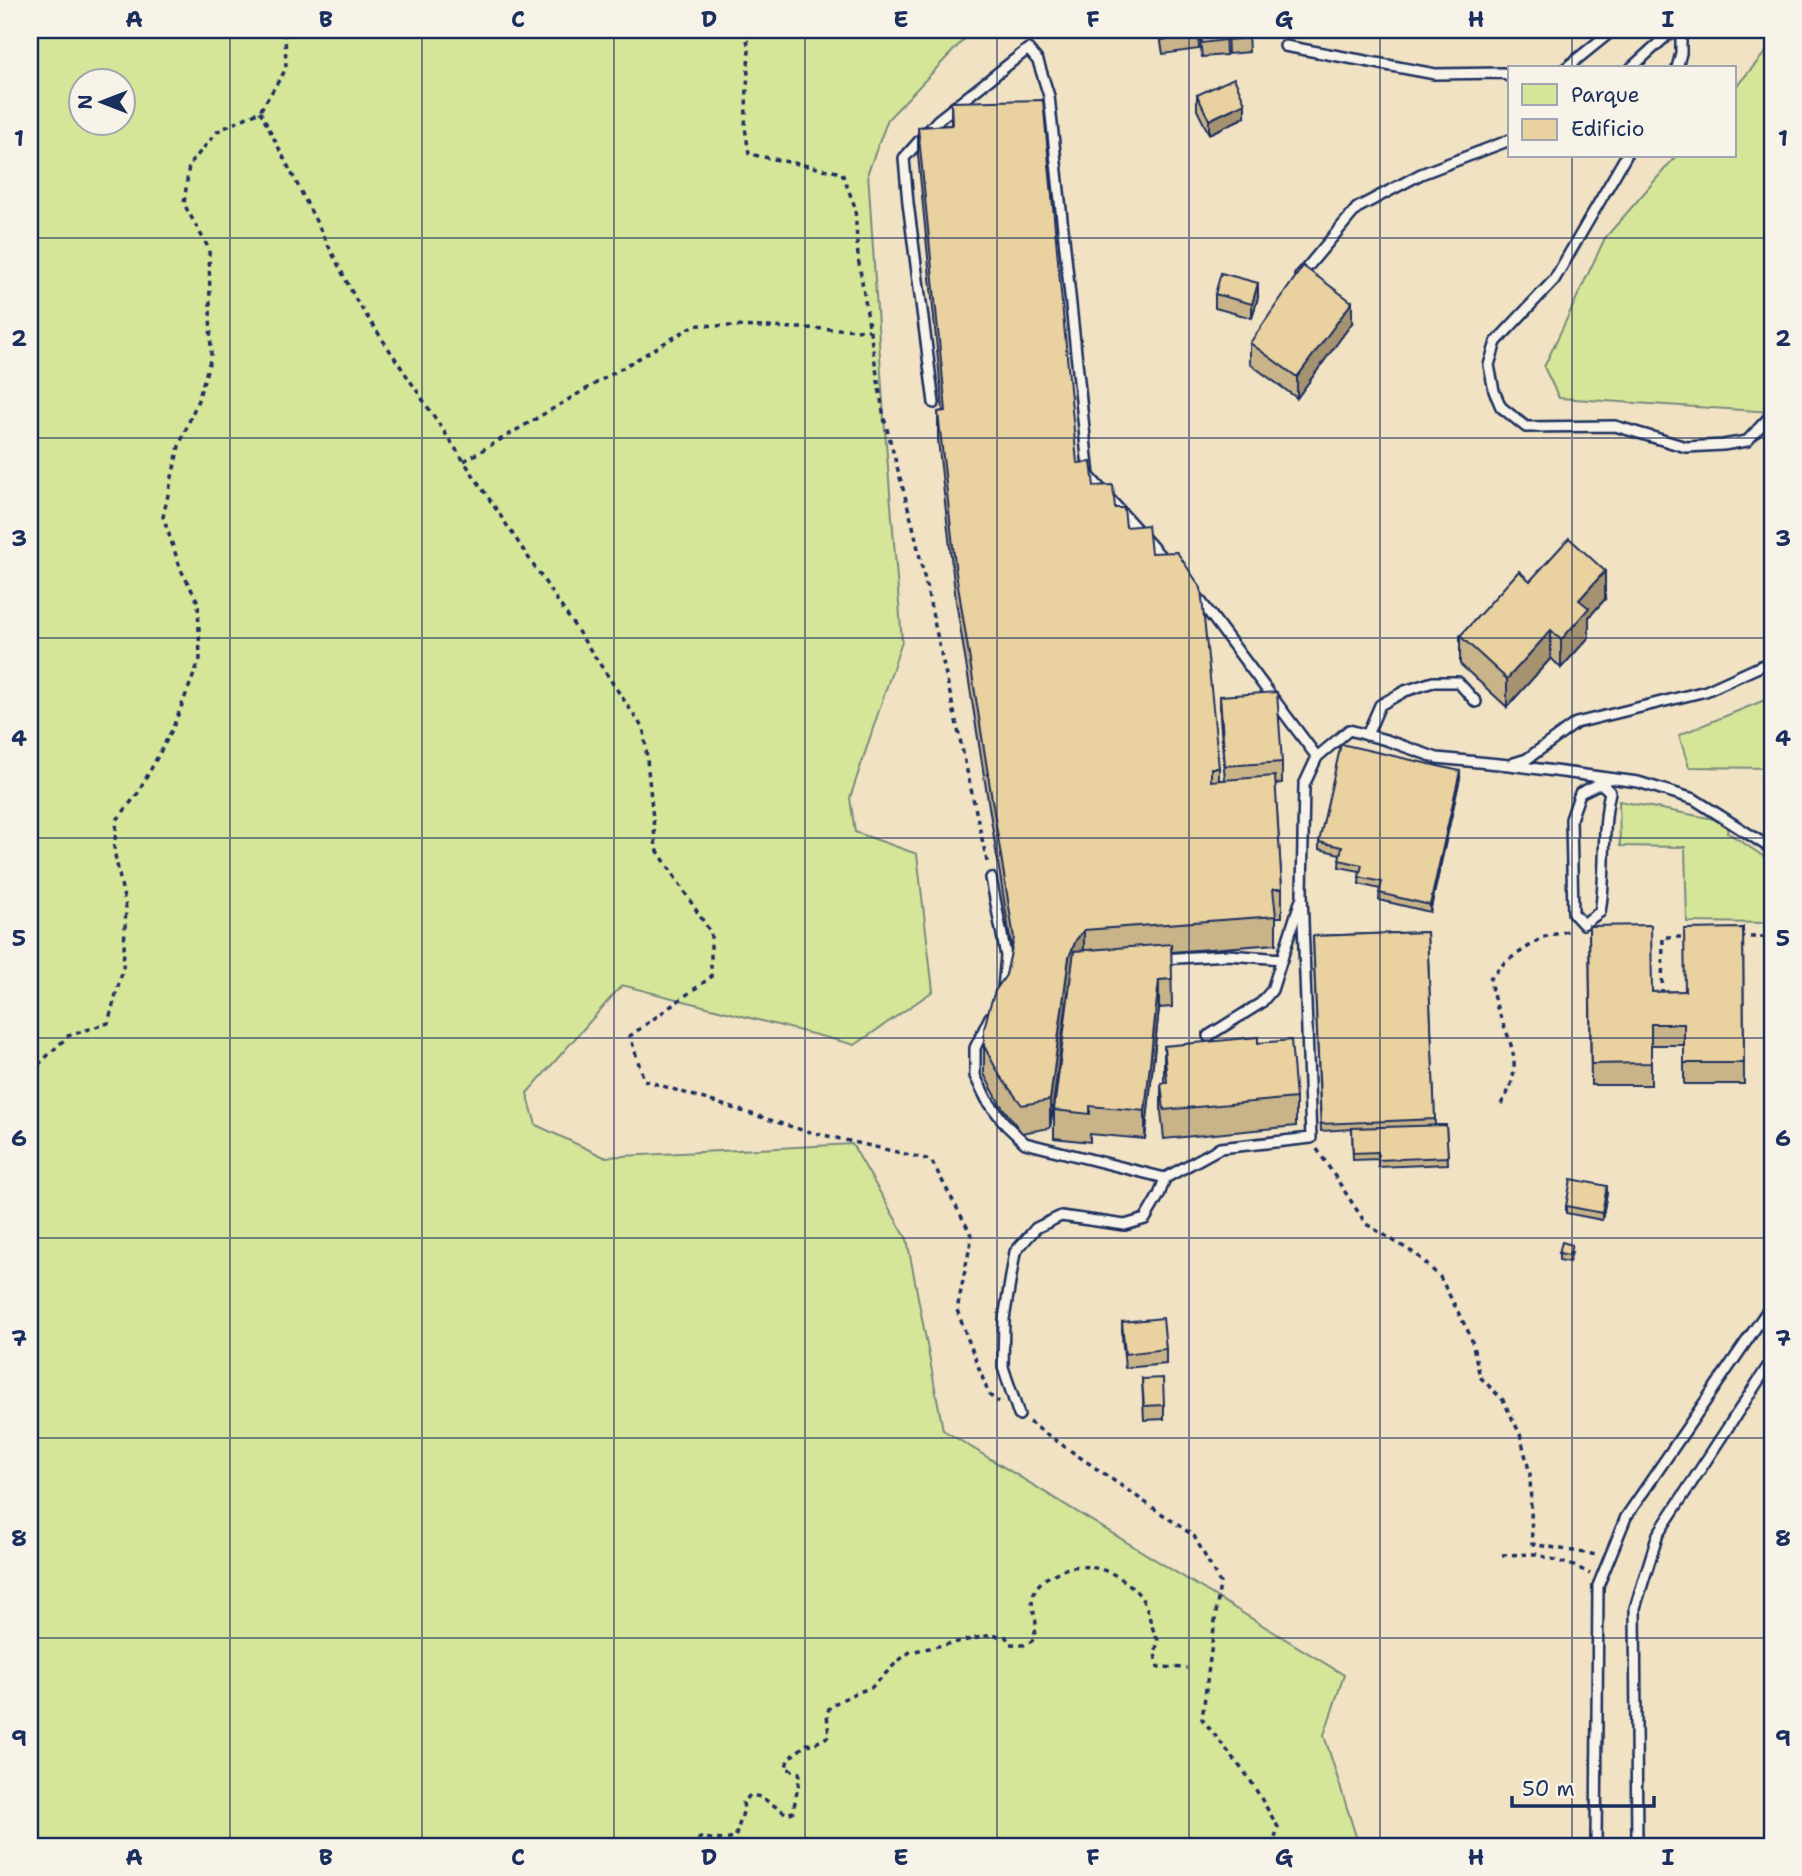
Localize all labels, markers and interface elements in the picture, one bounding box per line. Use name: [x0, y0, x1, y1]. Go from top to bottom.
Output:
text: A: [125, 4, 143, 34]
text: B: [319, 4, 333, 34]
text: C: [511, 4, 525, 34]
text: D: [701, 4, 717, 34]
text: E: [893, 4, 909, 34]
text: F: [1086, 4, 1100, 34]
text: G: [1275, 4, 1294, 34]
text: H: [1468, 4, 1484, 34]
text: I: [1662, 4, 1675, 34]
north arrow: [66, 66, 136, 136]
legend: [1508, 66, 1736, 158]
text: Parque: [1571, 81, 1640, 109]
text: N: [73, 94, 98, 110]
text: Edificio: [1571, 115, 1644, 143]
text: 1: [14, 123, 24, 153]
text: 1: [1778, 123, 1788, 153]
text: 2: [11, 323, 27, 353]
text: 2: [1775, 323, 1791, 353]
text: 3: [11, 523, 27, 553]
text: 3: [1775, 523, 1791, 553]
text: 4: [11, 723, 27, 753]
text: 4: [1775, 723, 1791, 753]
text: 5: [12, 923, 26, 953]
text: 5: [1776, 923, 1790, 953]
text: 6: [11, 1123, 27, 1153]
text: 6: [1775, 1123, 1791, 1153]
text: 7: [11, 1323, 27, 1353]
text: 7: [1775, 1323, 1791, 1353]
text: 8: [11, 1523, 27, 1553]
text: 8: [1775, 1523, 1791, 1553]
text: 9: [11, 1723, 27, 1753]
text: 9: [1775, 1723, 1791, 1753]
scale bar: [1512, 1764, 1653, 1808]
text: 50 m: [1522, 1775, 1575, 1803]
text: A: [125, 1842, 143, 1872]
text: B: [319, 1842, 333, 1872]
text: C: [511, 1842, 525, 1872]
text: D: [701, 1842, 717, 1872]
text: E: [893, 1842, 909, 1872]
text: F: [1086, 1842, 1100, 1872]
text: G: [1275, 1842, 1294, 1872]
text: H: [1468, 1842, 1484, 1872]
text: I: [1662, 1842, 1675, 1872]

